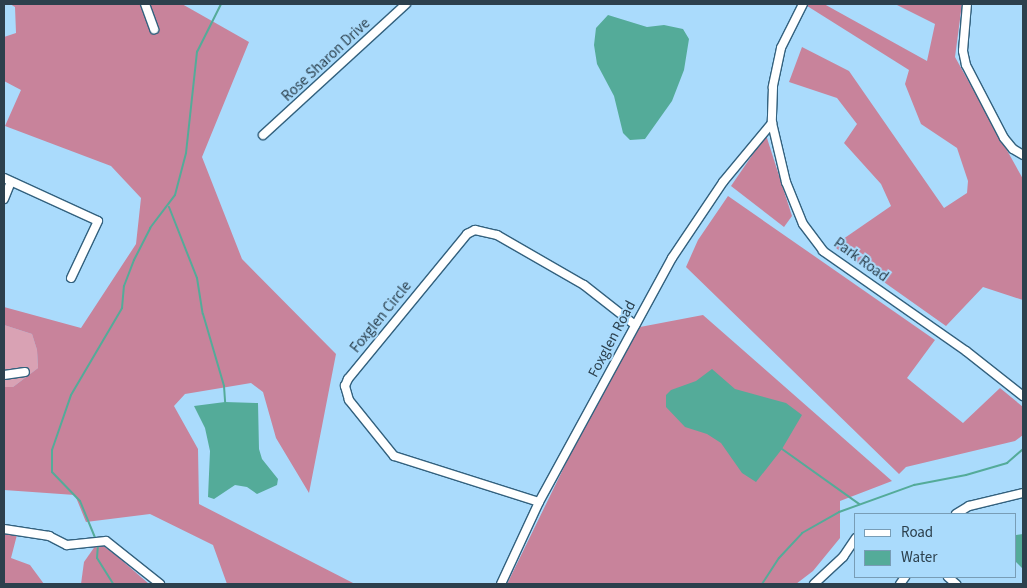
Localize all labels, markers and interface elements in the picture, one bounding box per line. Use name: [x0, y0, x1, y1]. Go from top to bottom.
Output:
street label: Rose Sharon Drive: [278, 15, 374, 105]
street label: Park Road: [830, 234, 892, 286]
street label: Foxglen Circle: [347, 277, 415, 357]
street label: Foxglen Road: [584, 298, 640, 380]
legend: [854, 513, 1017, 578]
text: Road: [901, 522, 933, 543]
text: Water: [901, 547, 937, 568]

